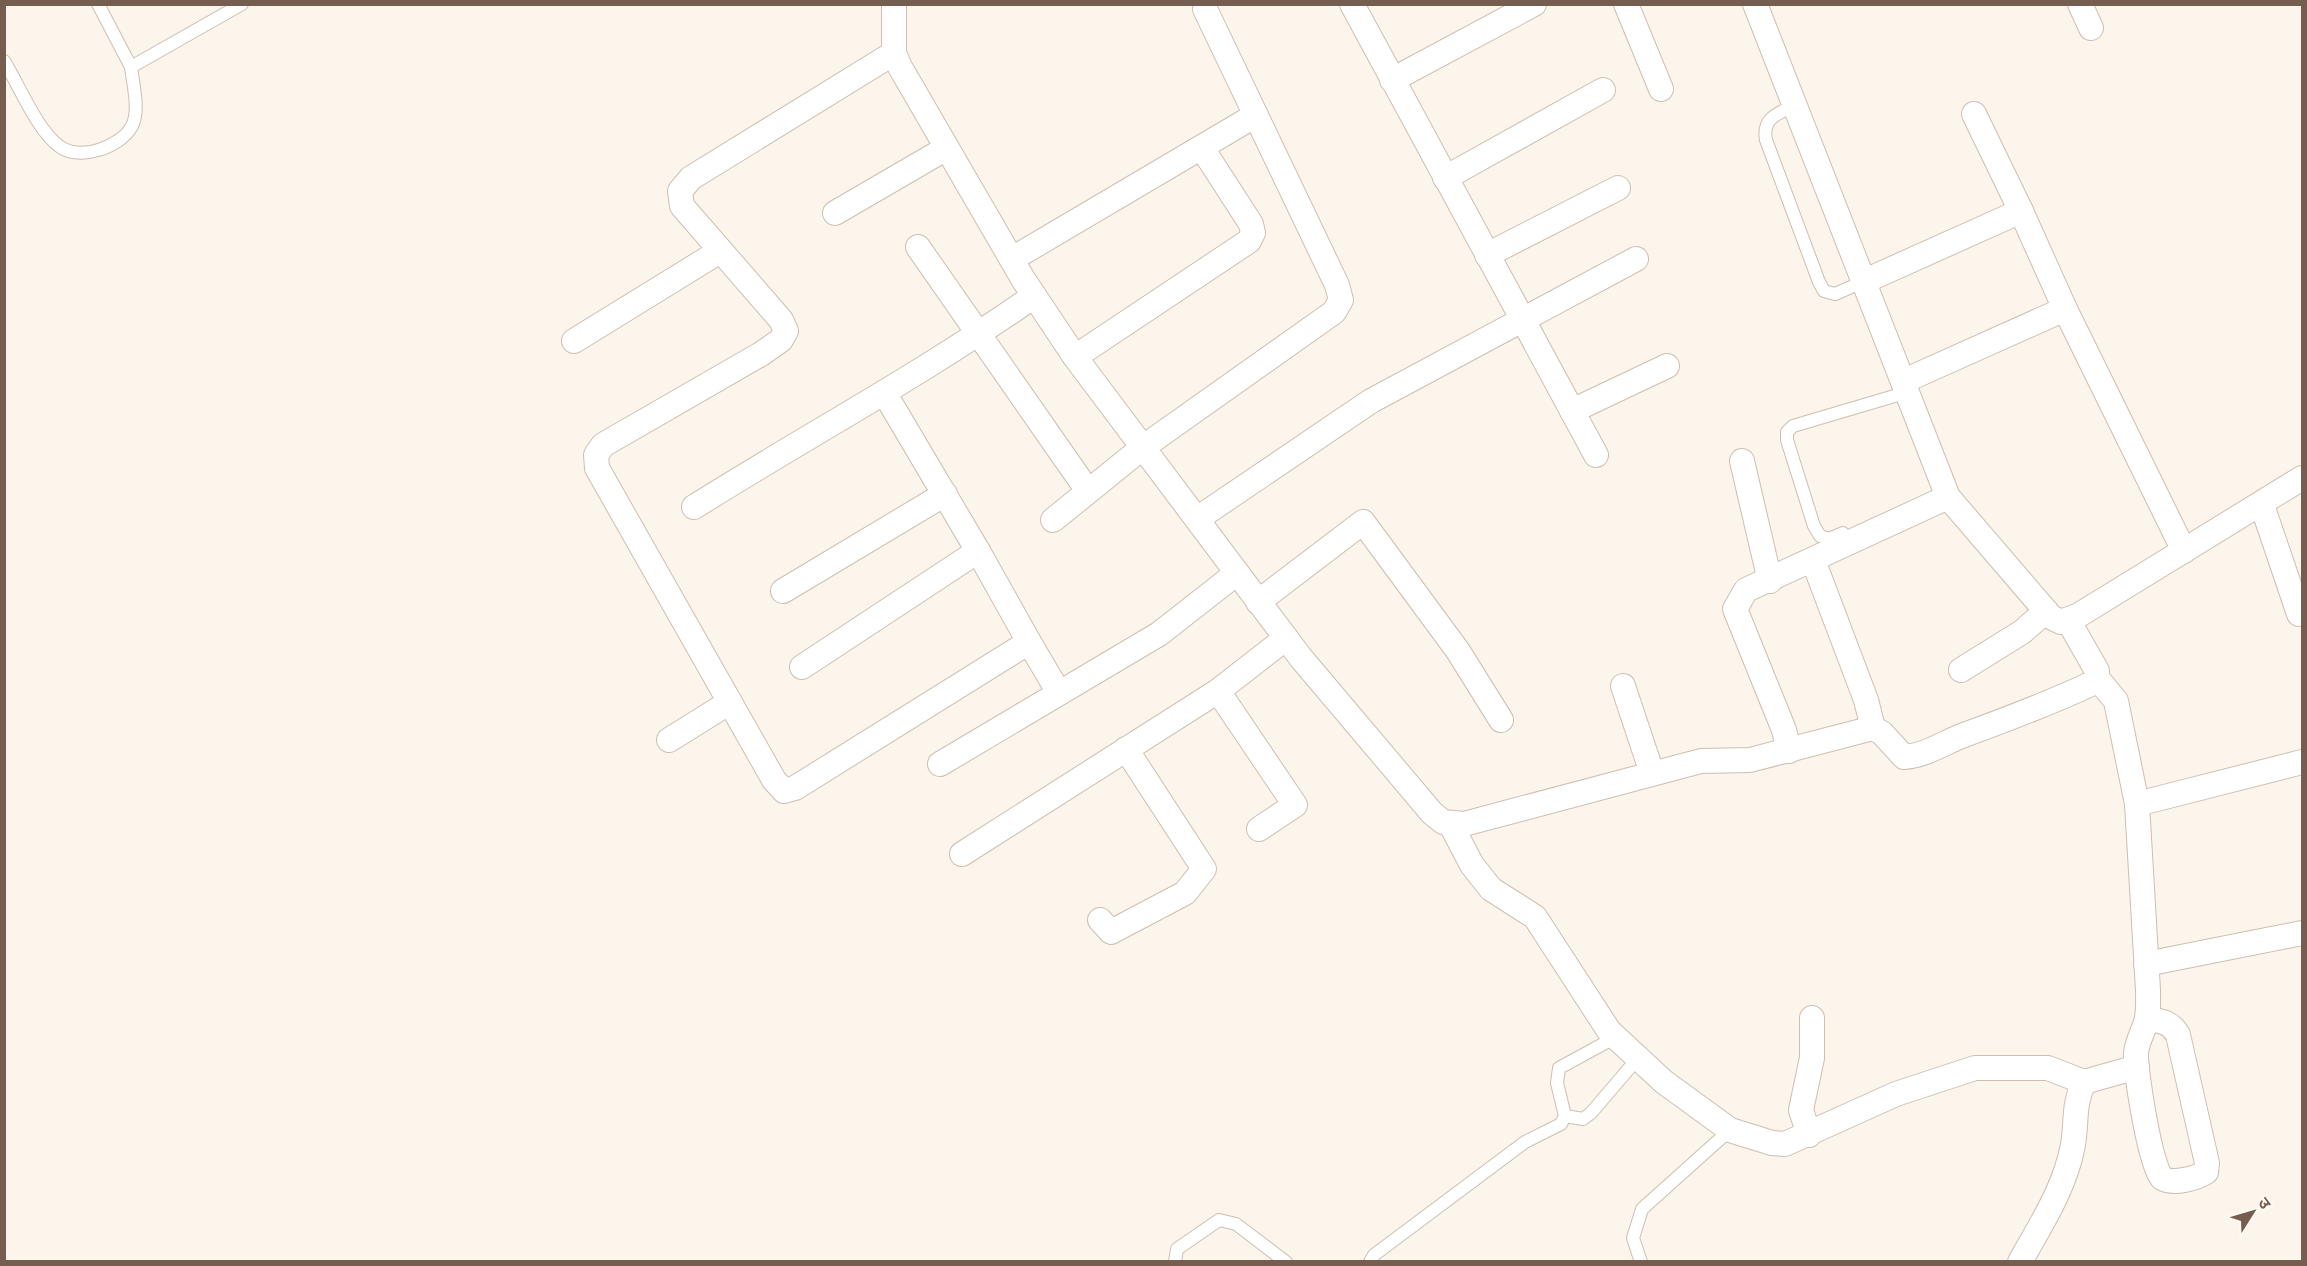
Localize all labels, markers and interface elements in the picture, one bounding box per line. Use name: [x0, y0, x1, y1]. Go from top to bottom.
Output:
north arrow: [2223, 1182, 2283, 1242]
text: उ: [2254, 1193, 2276, 1213]

